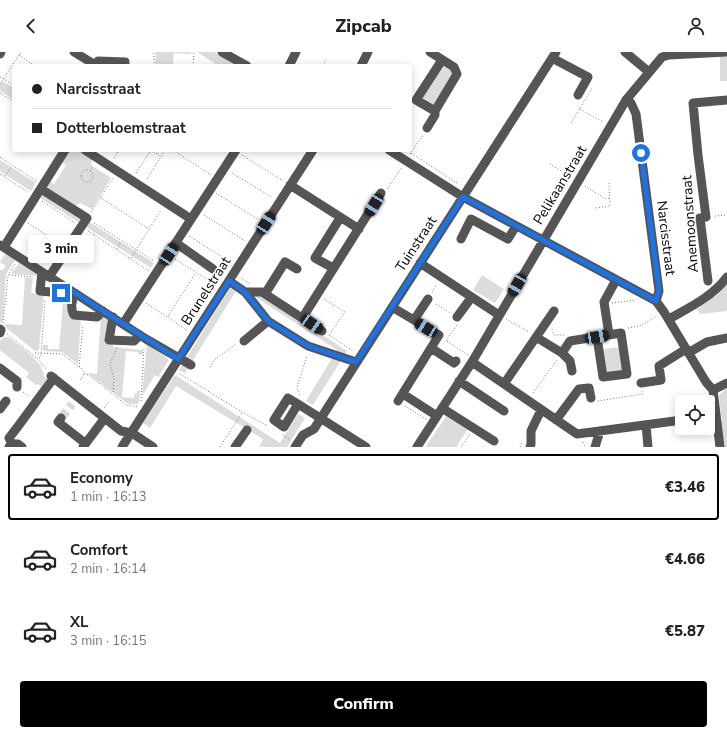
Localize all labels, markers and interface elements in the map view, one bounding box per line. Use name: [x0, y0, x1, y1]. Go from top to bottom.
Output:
text: Zipcab: [335, 14, 392, 38]
icon: back: [20, 15, 42, 37]
icon: person: [685, 15, 707, 37]
text: Narcisstraat: [56, 79, 140, 99]
text: Dotterbloemstraat: [56, 118, 186, 138]
street label: Pelikaanstraat: [529, 142, 591, 228]
route start: [632, 144, 650, 162]
street label: Anemoonstraat: [677, 175, 703, 273]
car: [363, 192, 385, 218]
street label: Narcisstraat: [652, 199, 680, 277]
car: [254, 210, 278, 236]
street label: Tuinstraat: [391, 212, 441, 275]
callout: 3 min: [28, 235, 94, 263]
text: 3 min: [44, 240, 78, 258]
car: [157, 241, 181, 267]
street label: Brunelstraat: [177, 253, 235, 329]
car: [506, 272, 528, 298]
route end: [52, 284, 70, 302]
car: [299, 312, 325, 336]
car: [413, 317, 439, 339]
car: [584, 329, 610, 345]
map controls: [675, 395, 715, 435]
button: locate: [675, 395, 715, 435]
text: Economy: [70, 468, 133, 488]
icon: car: [22, 469, 58, 505]
text: €3.46: [665, 477, 705, 497]
text: 1 min · 16:13: [70, 488, 146, 506]
text: Comfort: [70, 540, 127, 560]
icon: car: [22, 541, 58, 577]
text: €4.66: [665, 549, 705, 569]
text: 2 min · 16:14: [70, 560, 146, 578]
text: XL: [70, 612, 89, 632]
icon: car: [22, 613, 58, 649]
text: €5.87: [665, 621, 705, 641]
text: 3 min · 16:15: [70, 632, 146, 650]
button: Confirm: [20, 681, 707, 727]

